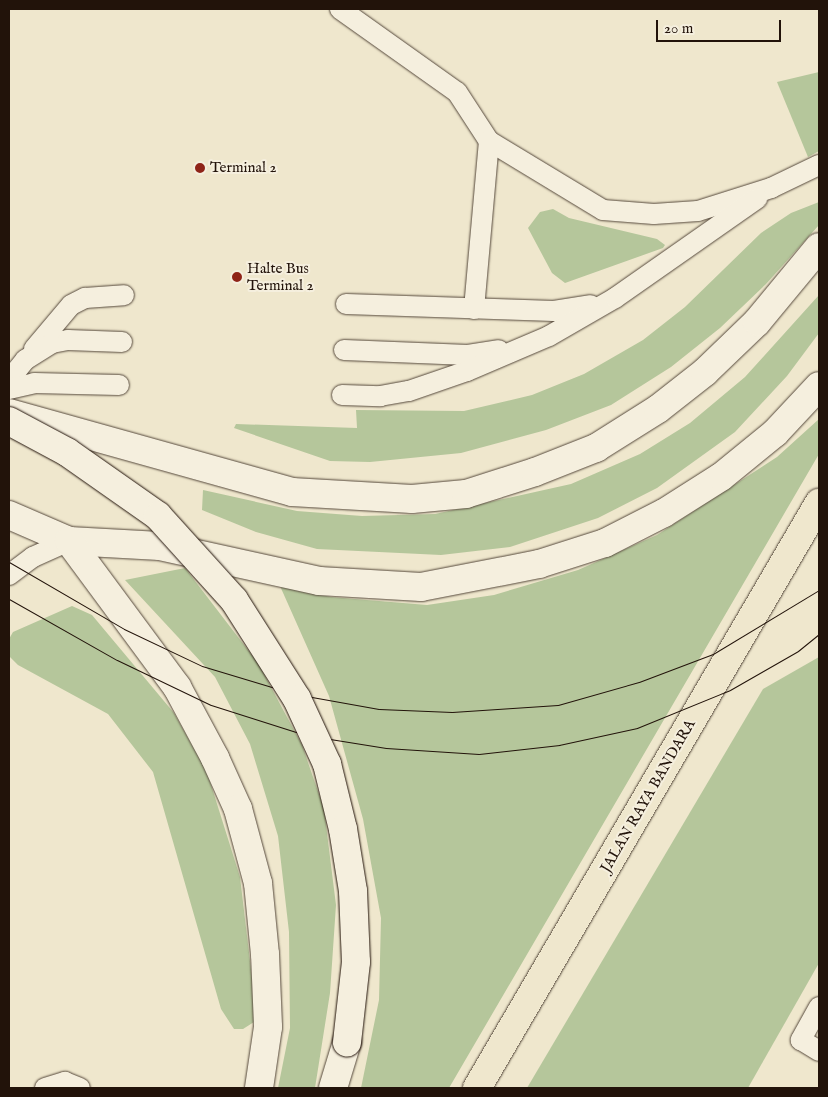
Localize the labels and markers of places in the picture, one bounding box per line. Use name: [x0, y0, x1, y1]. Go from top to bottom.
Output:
place label: Terminal 2: [210, 159, 277, 177]
marker: Terminal 2: [194, 162, 206, 174]
place label: Halte Bus Terminal 2: [247, 259, 314, 294]
marker: Halte Bus Terminal 2: [231, 271, 243, 283]

